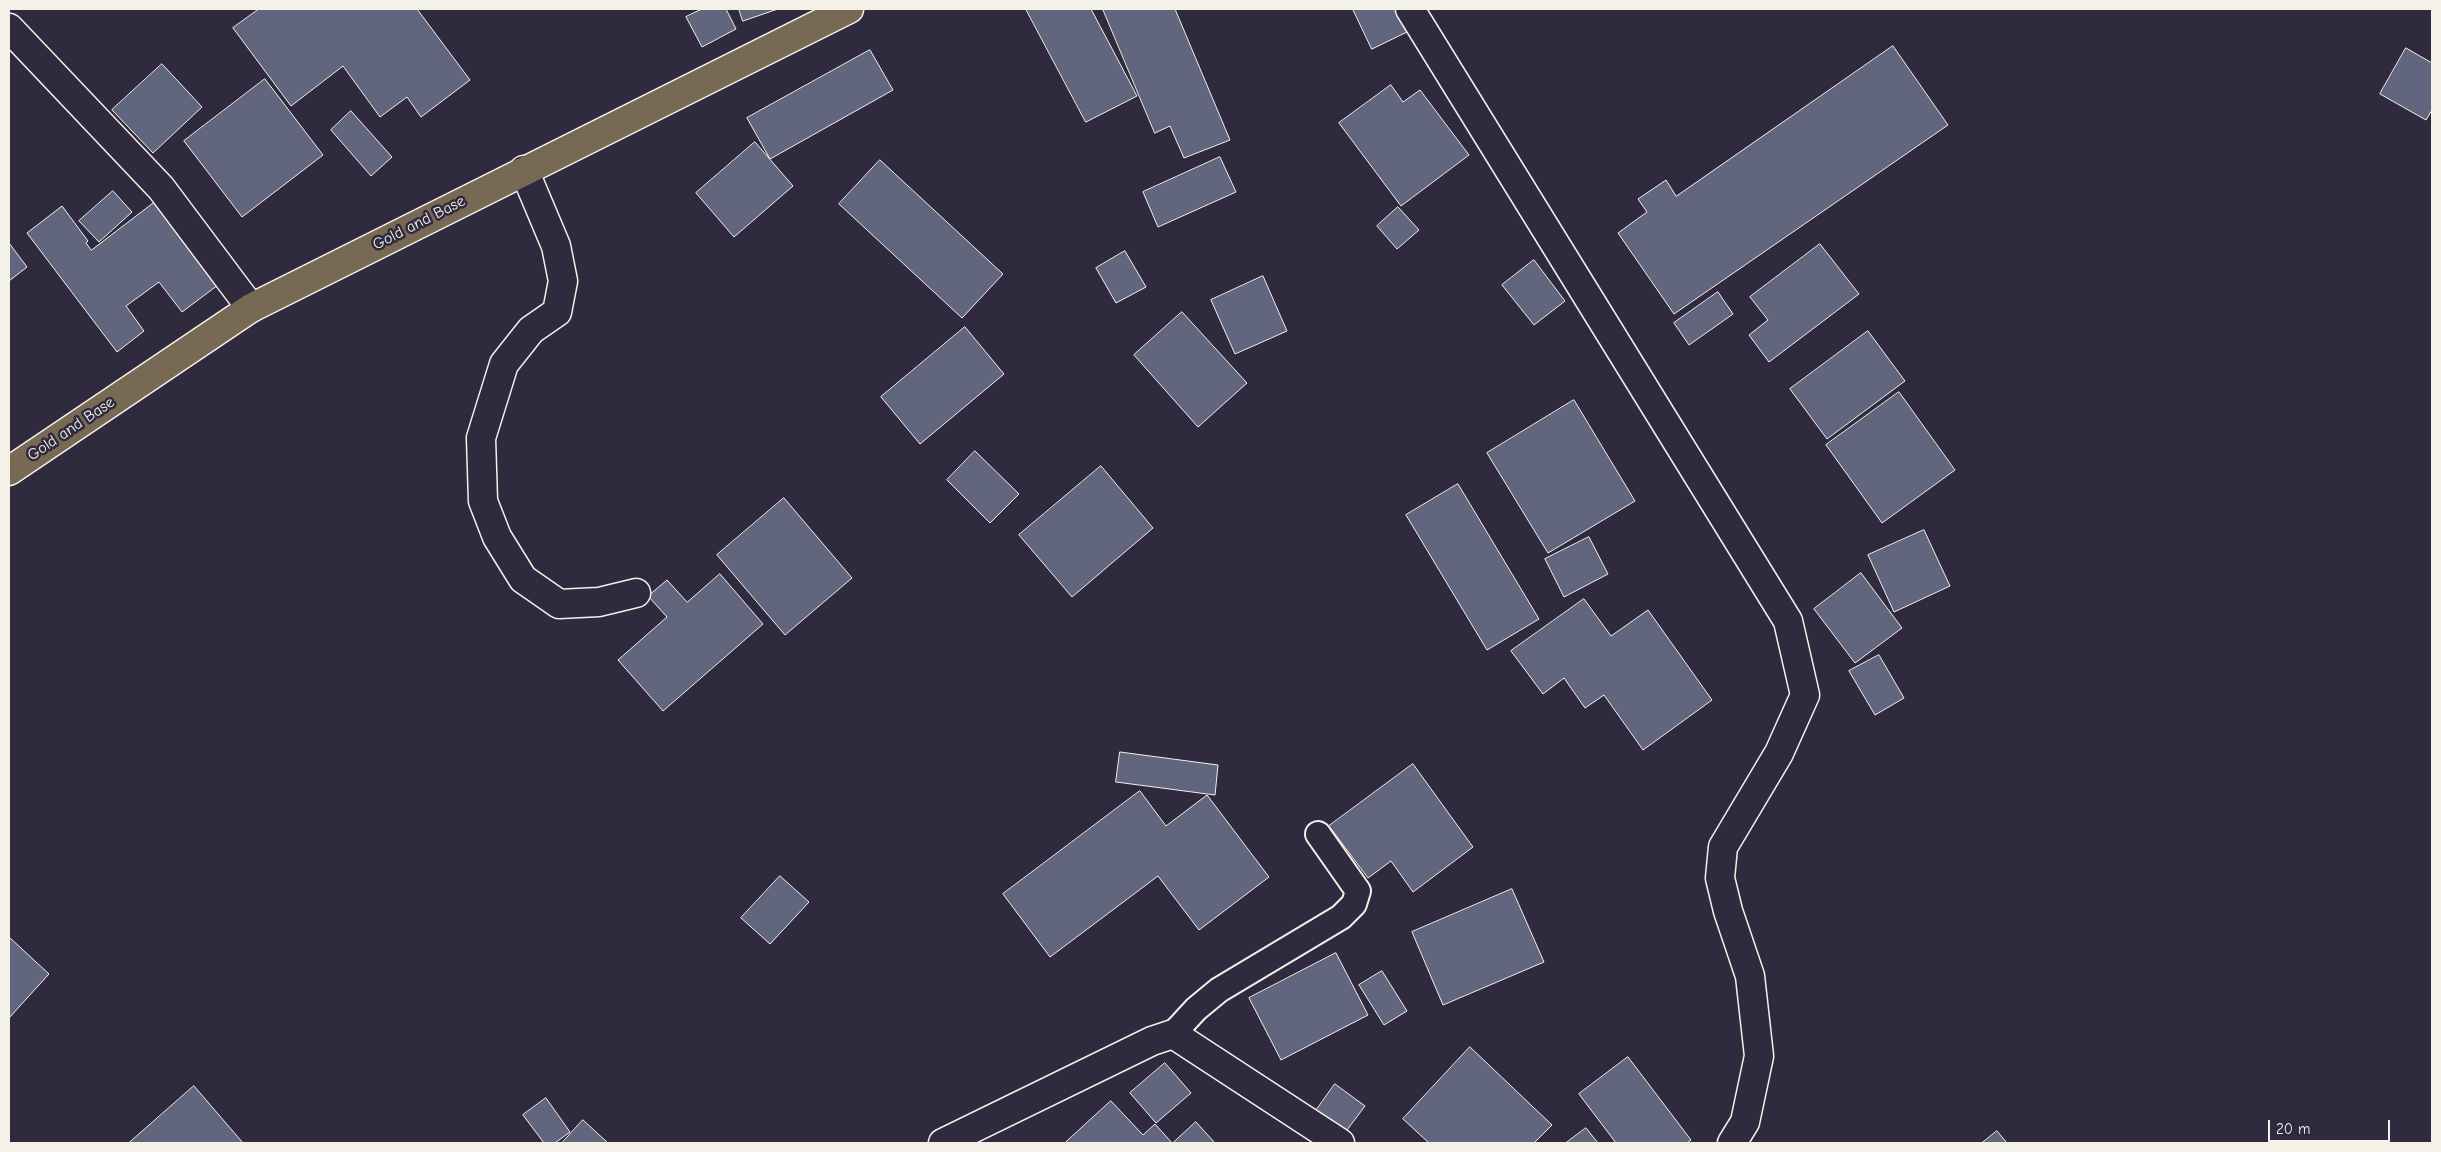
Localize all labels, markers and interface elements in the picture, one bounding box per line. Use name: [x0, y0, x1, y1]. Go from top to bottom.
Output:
street label: Gold and Base: [370, 192, 468, 254]
street label: Gold and Base: [24, 393, 118, 465]
scale bar: [2271, 1110, 2394, 1142]
text: 20 m: [2276, 1120, 2310, 1138]

